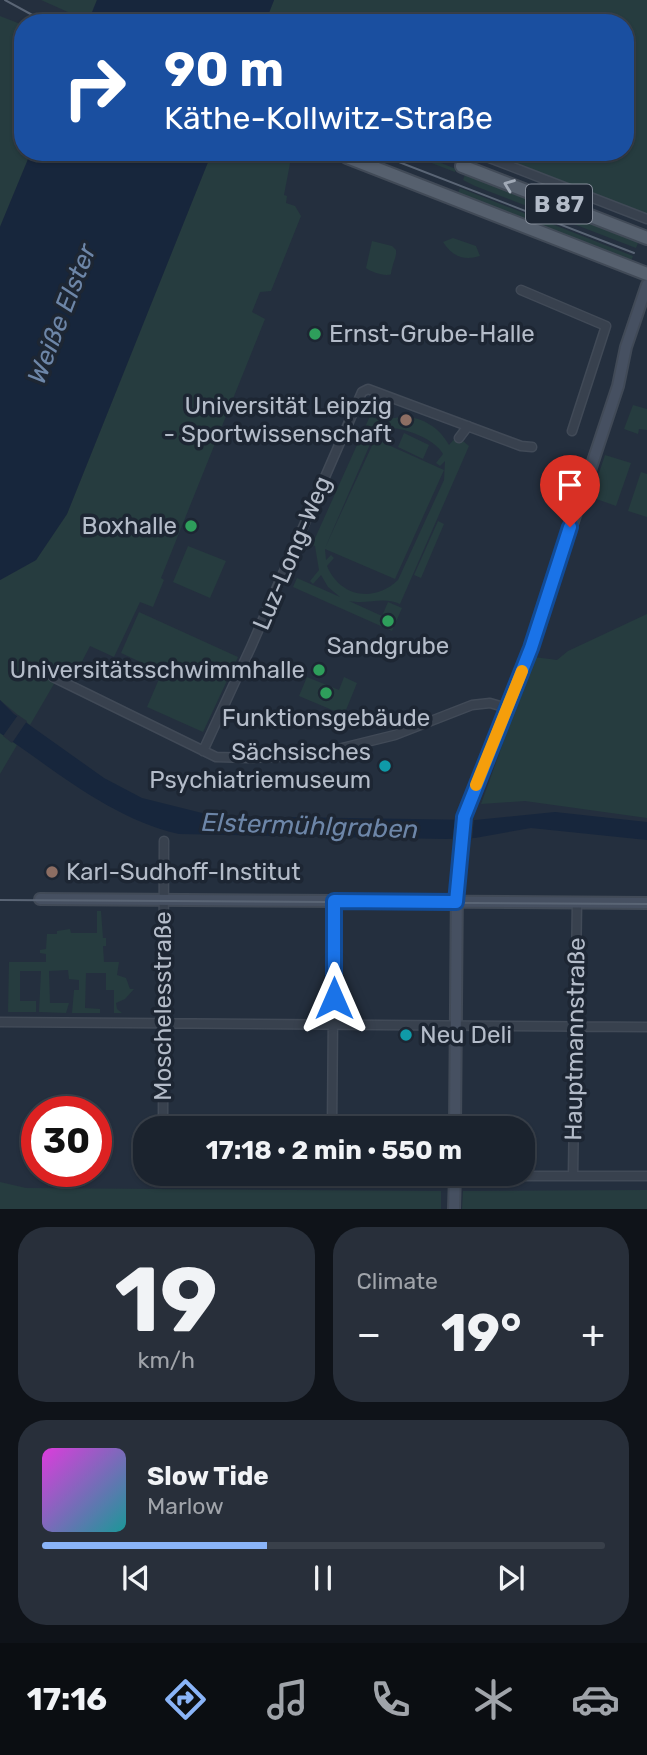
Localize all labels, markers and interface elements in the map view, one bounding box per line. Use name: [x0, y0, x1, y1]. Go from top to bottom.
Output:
text: 90 m: [164, 40, 284, 98]
icon: right: [49, 42, 140, 133]
text: Käthe-Kollwitz-Straße: [164, 99, 493, 137]
one-way arrow: [504, 179, 516, 193]
road number: B 87: [526, 184, 592, 224]
water label: Weiße Elster: [21, 239, 103, 388]
place label: Ernst-Grube-Halle: [329, 320, 535, 348]
marker: Ernst-Grube-Halle: [307, 326, 323, 342]
place label: Universität Leipzig - Sportwissenschaft: [164, 392, 392, 448]
marker: Universität Leipzig - Sportwissenschaft: [398, 412, 414, 428]
pin: [540, 455, 600, 527]
icon: arrive: [551, 466, 589, 504]
street label: Luz-Long-Weg: [247, 472, 337, 634]
place label: Boxhalle: [82, 512, 177, 540]
marker: Boxhalle: [183, 518, 199, 534]
marker: Sandgrube: [380, 613, 396, 629]
place label: Sandgrube: [327, 632, 449, 660]
place label: Universitätsschwimmhalle: [10, 656, 305, 684]
marker: Universitätsschwimmhalle: [311, 662, 327, 678]
marker: Funktionsgebäude: [318, 685, 334, 701]
place label: Funktionsgebäude: [222, 704, 430, 732]
place label: Sächsisches Psychiatriemuseum: [149, 738, 371, 794]
marker: Sächsisches Psychiatriemuseum: [377, 758, 393, 774]
water label: Elstermühlgraben: [201, 807, 419, 845]
place label: Karl-Sudhoff-Institut: [66, 858, 301, 886]
marker: Karl-Sudhoff-Institut: [44, 864, 60, 880]
street label: Moschelesstraße: [149, 911, 177, 1101]
street label: Hauptmannstraße: [559, 937, 591, 1141]
position arrow: [297, 961, 371, 1035]
place label: Neu Deli: [420, 1021, 512, 1049]
marker: Neu Deli: [398, 1027, 414, 1043]
speed limit sign: 30: [21, 1096, 112, 1187]
text: 17:18 · 2 min · 550 m: [206, 1135, 462, 1166]
text: 19: [114, 1246, 218, 1354]
text: Climate: [357, 1267, 438, 1295]
text: 19°: [441, 1302, 522, 1364]
text: −: [357, 1311, 381, 1357]
text: +: [581, 1311, 605, 1357]
text: km/h: [138, 1346, 195, 1374]
text: Slow Tide: [147, 1461, 269, 1492]
text: Marlow: [147, 1492, 224, 1520]
icon: previous: [117, 1559, 155, 1597]
icon: pause: [304, 1559, 342, 1597]
icon: next: [492, 1559, 530, 1597]
icon: directions: [161, 1675, 210, 1724]
icon: music: [263, 1675, 312, 1724]
icon: phone: [366, 1675, 415, 1724]
icon: climate: [469, 1675, 518, 1724]
icon: car: [571, 1675, 620, 1724]
text: 17:16: [27, 1680, 107, 1718]

